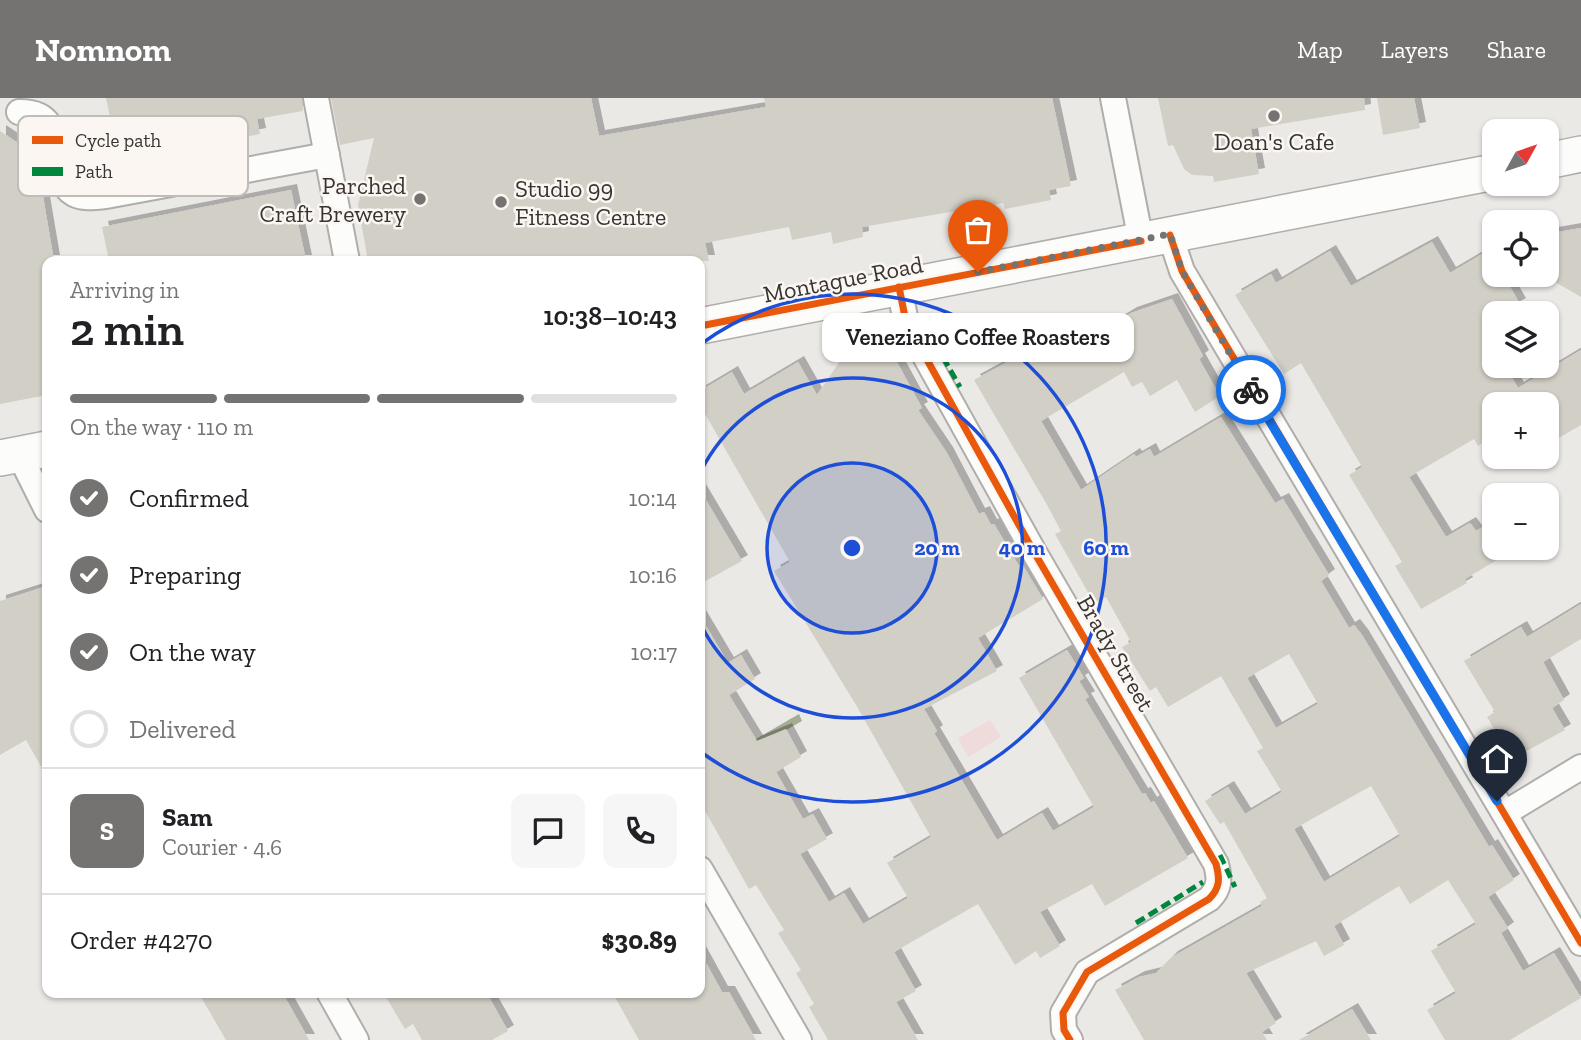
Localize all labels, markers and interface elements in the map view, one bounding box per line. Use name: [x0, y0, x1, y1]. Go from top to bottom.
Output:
text: Nomnom: [35, 30, 171, 69]
text: Map: [1297, 35, 1343, 64]
text: Layers: [1381, 35, 1449, 64]
text: Share: [1487, 35, 1546, 64]
marker: Doan's Cafe: [1266, 108, 1282, 124]
legend: [18, 116, 248, 196]
north arrow: [1482, 119, 1559, 196]
map controls: [1482, 119, 1559, 560]
place label: Doan's Cafe: [1214, 127, 1334, 156]
text: Cycle path: [75, 129, 161, 152]
text: Path: [75, 160, 113, 183]
place label: Parched Craft Brewery: [259, 171, 407, 228]
place label: Studio 99 Fitness Centre: [515, 174, 666, 231]
marker: Parched Craft Brewery: [412, 191, 428, 207]
marker: Studio 99 Fitness Centre: [493, 194, 509, 210]
pin: [948, 200, 1008, 272]
button: locate: [1482, 210, 1559, 287]
icon: bag: [959, 211, 997, 249]
street label: Montague Road: [761, 249, 925, 309]
text: Arriving in: [70, 276, 179, 304]
text: 10:38–10:43: [543, 300, 677, 332]
button: layers: [1482, 301, 1559, 378]
text: 2 min: [70, 302, 184, 357]
callout: Veneziano Coffee Roasters: [822, 314, 1134, 363]
text: Veneziano Coffee Roasters: [846, 323, 1110, 351]
courier: [1216, 355, 1286, 425]
icon: bike: [1232, 371, 1270, 409]
button: +: [1482, 392, 1559, 469]
text: On the way · 110 m: [70, 413, 253, 441]
icon: check: [70, 479, 108, 517]
text: Confirmed: [129, 482, 249, 514]
button: −: [1482, 483, 1559, 560]
text: 10:14: [628, 484, 677, 512]
text: 20 m: [914, 535, 960, 560]
text: 40 m: [999, 535, 1046, 560]
text: 60 m: [1083, 535, 1129, 560]
centre of rings: [840, 536, 864, 560]
icon: check: [70, 556, 108, 594]
text: Preparing: [129, 559, 241, 591]
text: 10:16: [629, 561, 677, 589]
street label: Brady Street: [1071, 590, 1161, 716]
icon: check: [70, 633, 108, 671]
text: On the way: [129, 636, 256, 668]
text: 10:17: [630, 638, 677, 666]
text: Delivered: [129, 713, 236, 745]
pin: [1467, 729, 1527, 801]
icon: home: [1478, 740, 1516, 778]
button: chat: [511, 794, 585, 868]
button: phone: [603, 794, 677, 868]
text: Sam: [162, 801, 212, 833]
text: S: [100, 815, 114, 847]
text: Courier · 4.6: [162, 833, 282, 861]
text: Order #4270: [70, 924, 213, 956]
text: $30.89: [602, 924, 677, 956]

